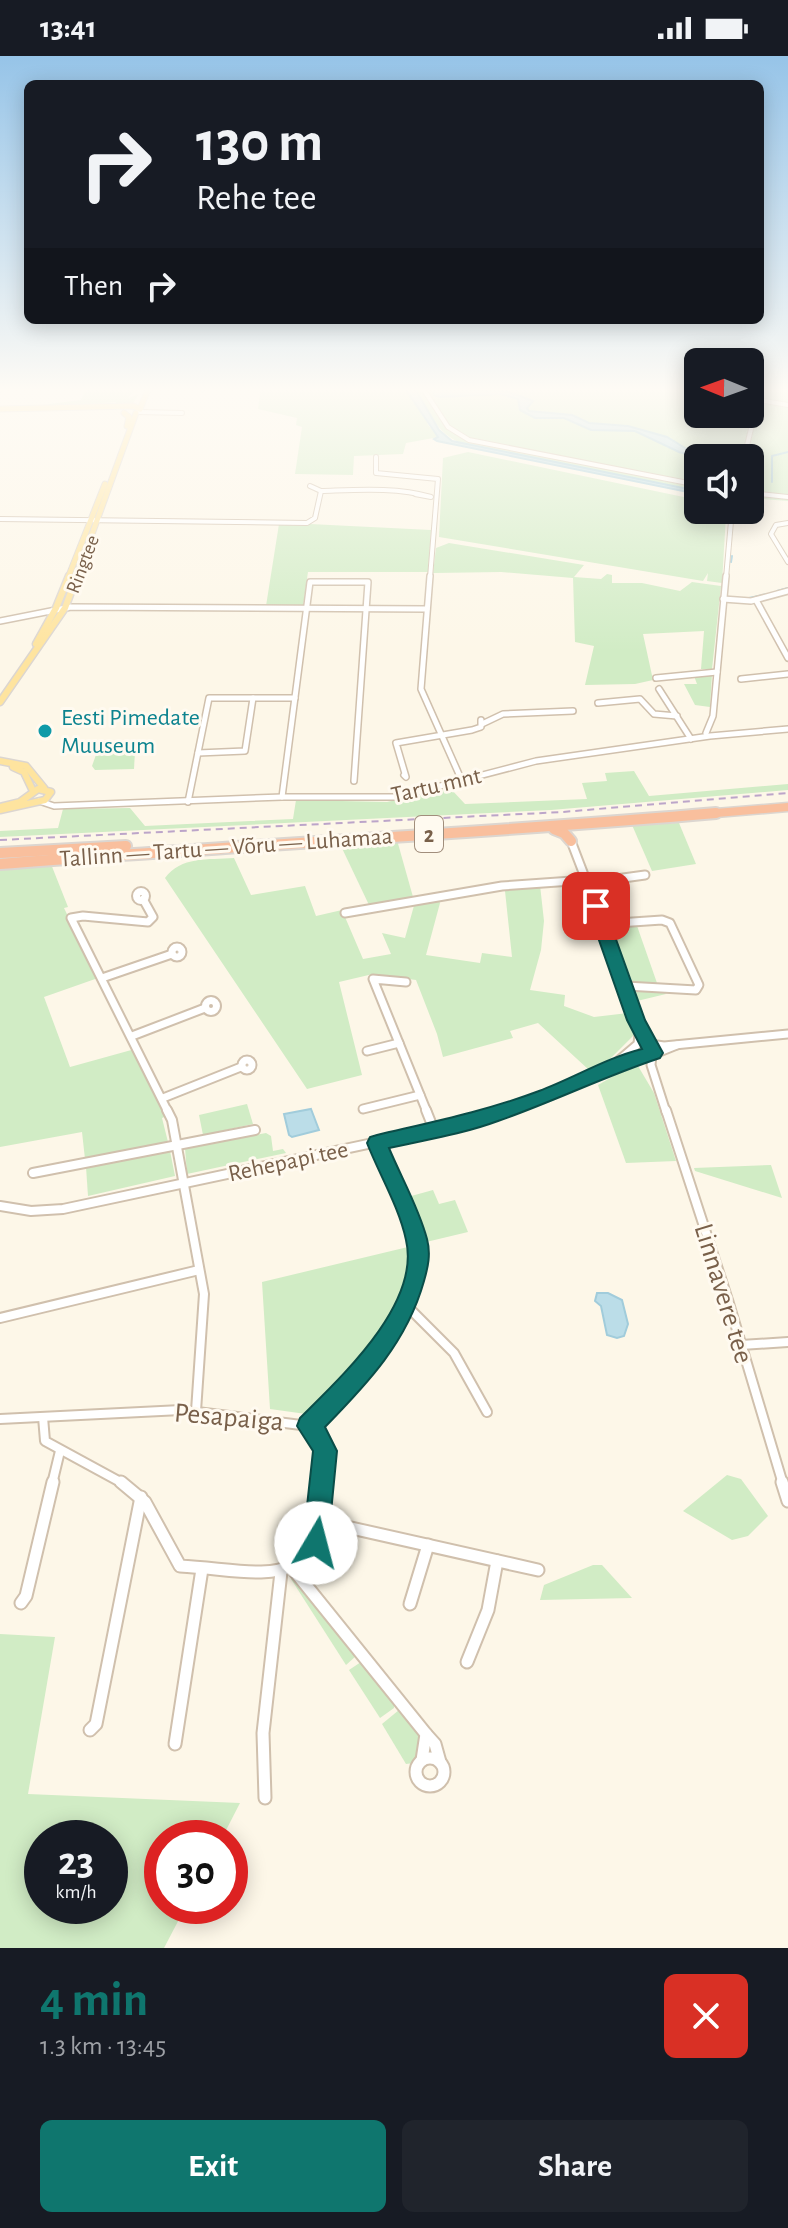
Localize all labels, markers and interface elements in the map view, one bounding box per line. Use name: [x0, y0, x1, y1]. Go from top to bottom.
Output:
text: 13:41: [40, 13, 97, 43]
icon: right: [64, 112, 168, 216]
text: 130 m: [196, 115, 323, 171]
text: Rehe tee: [196, 180, 317, 216]
icon: right: [139, 264, 183, 308]
text: Then: [64, 271, 123, 301]
north arrow: [684, 348, 764, 428]
map controls: [684, 348, 764, 524]
button: sound: [684, 444, 764, 524]
street label: Ringtee: [63, 533, 103, 596]
place label: Eesti Pimedate Muuseum: [61, 706, 200, 758]
marker: Eesti Pimedate Muuseum: [36, 722, 54, 740]
street label: Tartu mnt: [389, 764, 484, 808]
road number: 2: [415, 816, 443, 852]
street label: Tallinn — Tartu — Võru — Luhamaa: [59, 824, 393, 872]
pin: [562, 872, 630, 940]
icon: arrive: [574, 884, 618, 928]
street label: Rehepapi tee: [226, 1138, 350, 1186]
street label: Linnavere tee: [689, 1220, 758, 1367]
street label: Pesapaiga: [173, 1399, 285, 1437]
position arrow: [274, 1501, 358, 1585]
speed limit sign: 30: [144, 1820, 248, 1924]
text: 23: [58, 1842, 94, 1882]
text: km/h: [55, 1882, 97, 1902]
button: close: [664, 1974, 748, 2058]
text: 4 min: [40, 1977, 148, 2025]
text: 1.3 km · 13:45: [40, 2033, 166, 2059]
button: Exit: [40, 2120, 386, 2212]
button: Share: [402, 2120, 748, 2212]

